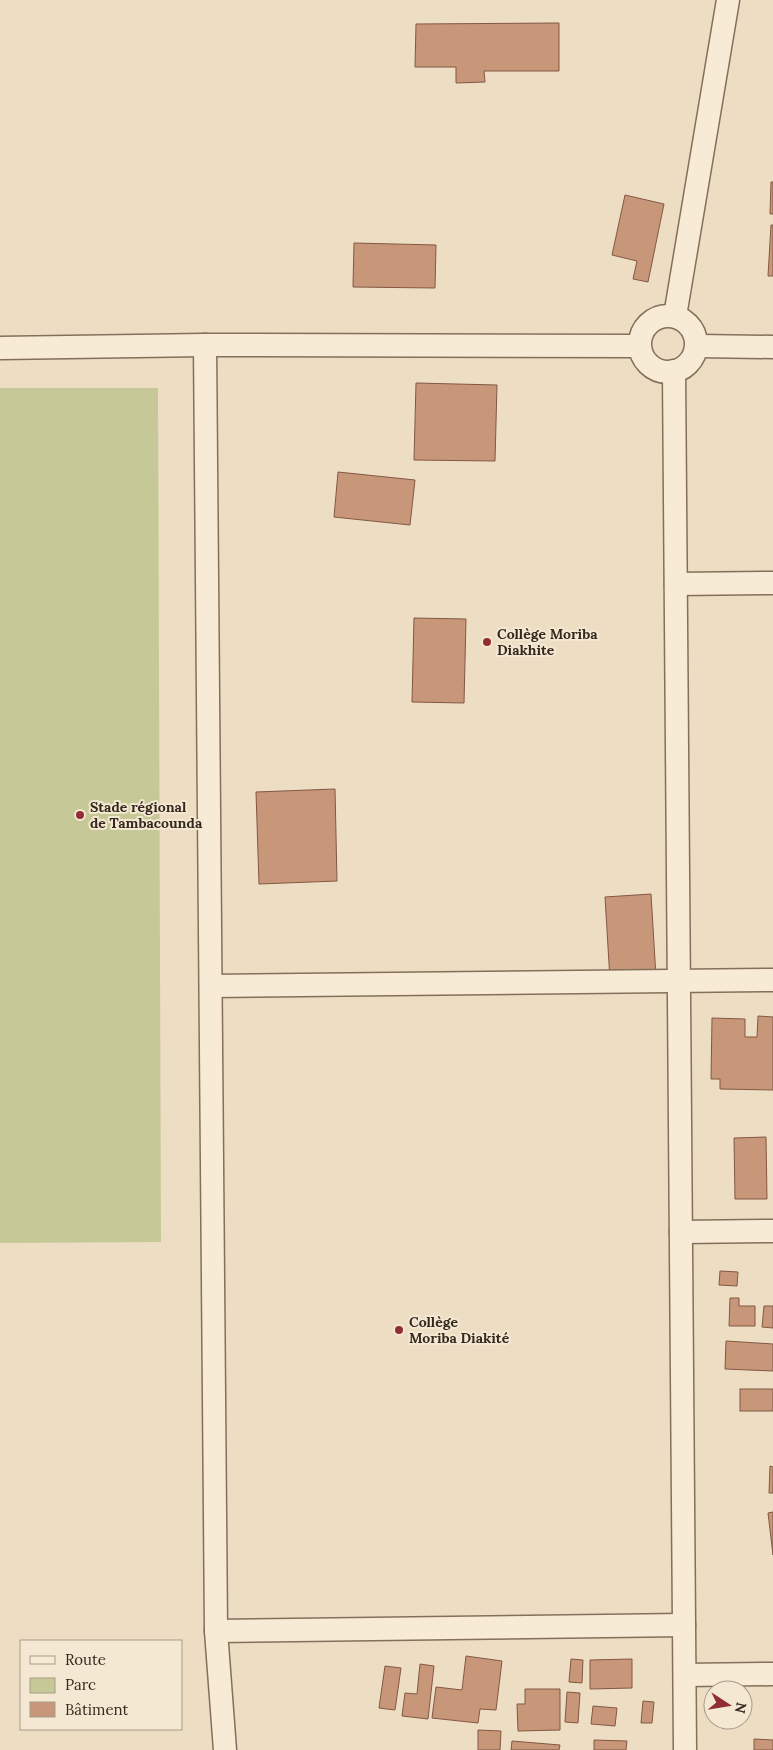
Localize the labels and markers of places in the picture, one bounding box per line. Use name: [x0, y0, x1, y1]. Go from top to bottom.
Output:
place label: Collège Moriba Diakhite: [497, 625, 598, 659]
marker: Collège Moriba Diakhite: [481, 636, 493, 648]
place label: Stade régional de Tambacounda: [90, 798, 203, 832]
marker: Stade régional de Tambacounda: [74, 809, 86, 821]
place label: Collège Moriba Diakité: [409, 1313, 510, 1347]
marker: Collège Moriba Diakité: [393, 1324, 405, 1336]

